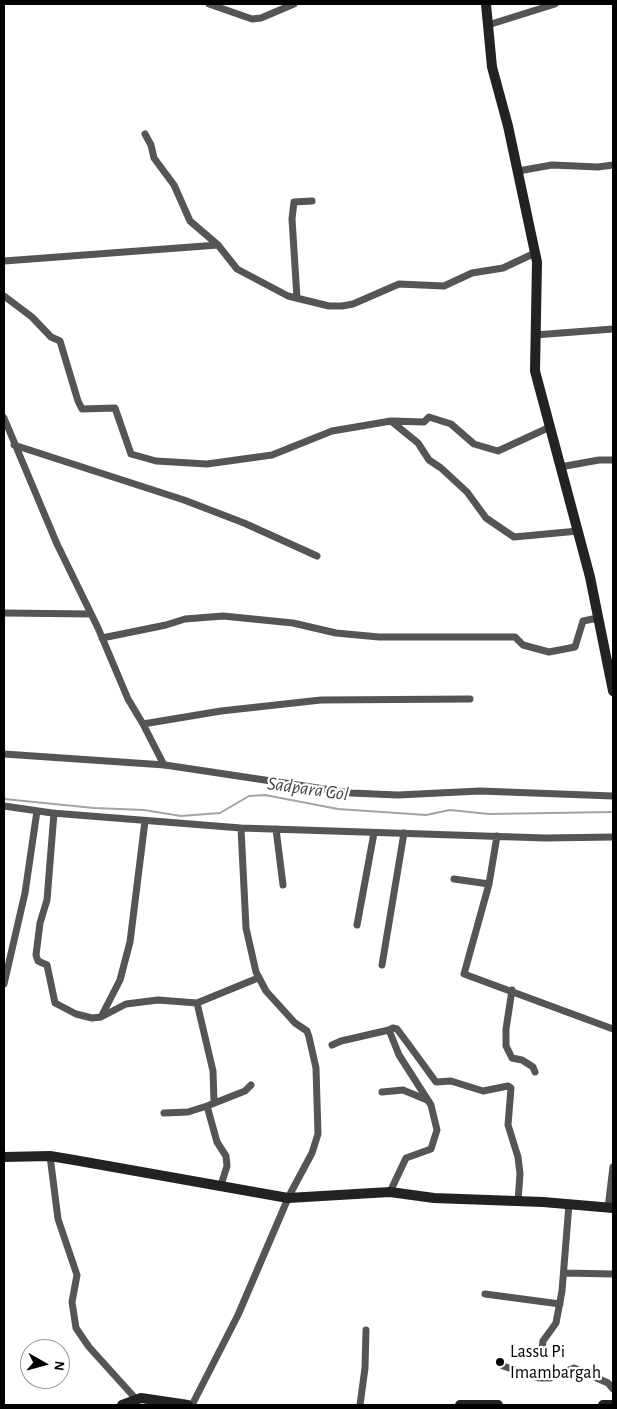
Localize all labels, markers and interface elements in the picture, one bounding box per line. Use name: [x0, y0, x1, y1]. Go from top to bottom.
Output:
water label: Sadpara Gol: [266, 772, 350, 806]
north arrow: [20, 1339, 70, 1389]
place label: Lassu Pi Imambargah: [510, 1341, 601, 1384]
marker: Lassu Pi Imambargah: [494, 1356, 506, 1368]
text: N: [51, 1360, 66, 1371]

